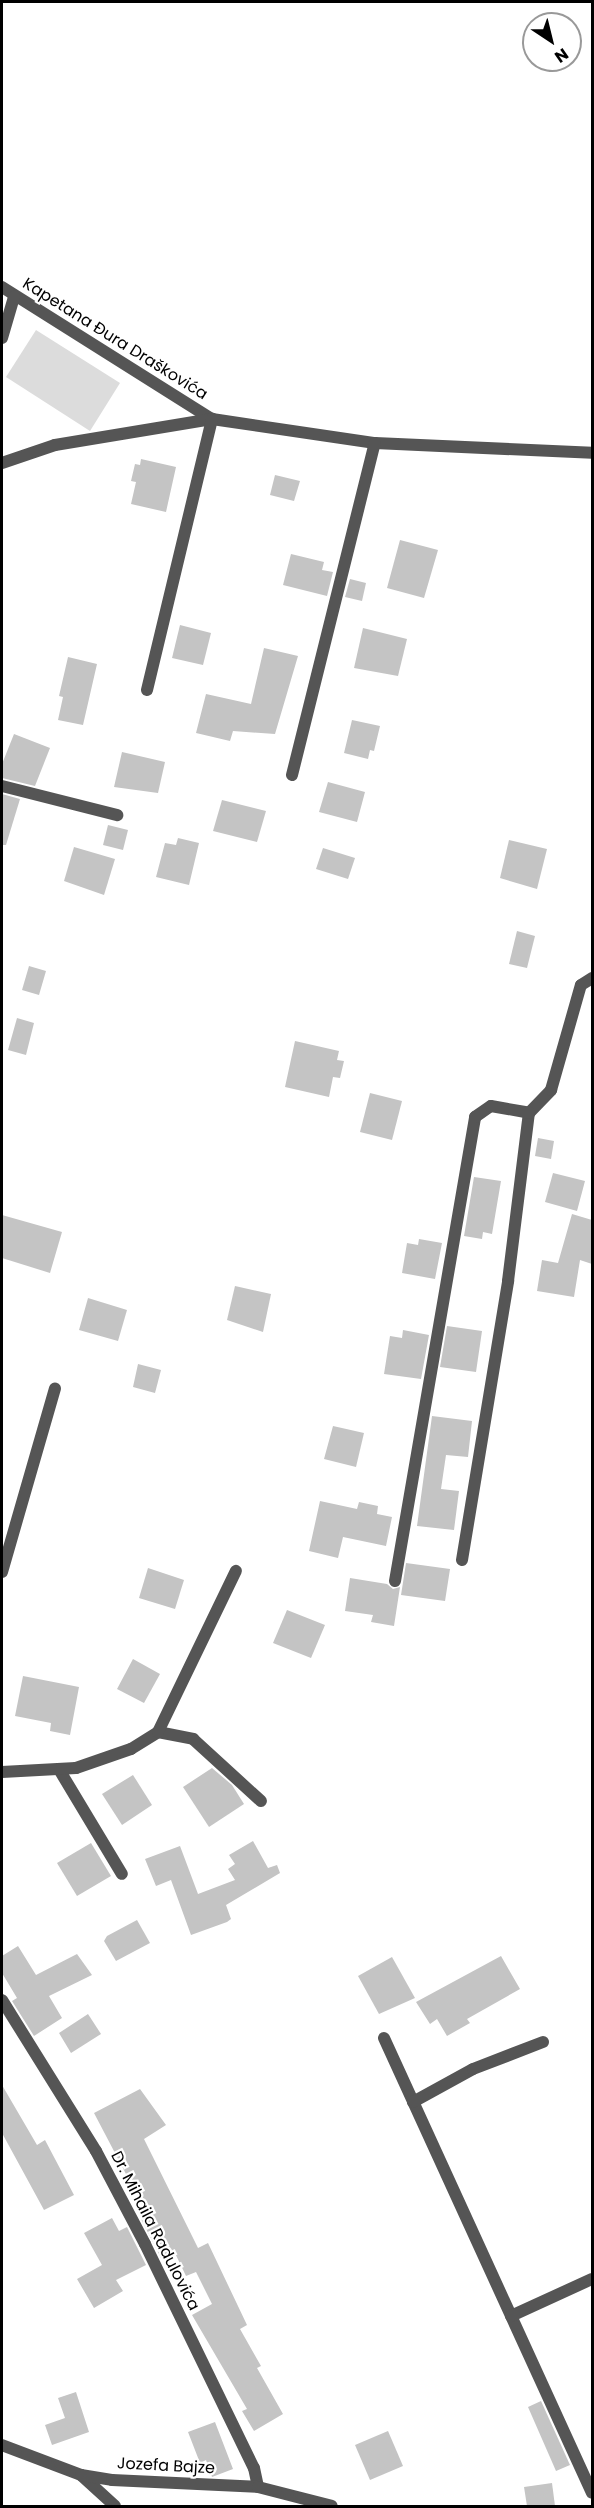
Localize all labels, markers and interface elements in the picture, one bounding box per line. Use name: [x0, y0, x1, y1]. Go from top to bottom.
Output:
north arrow: [522, 12, 582, 72]
text: N: [550, 43, 573, 68]
street label: Kapetana Đura Draškovića: [19, 274, 211, 404]
street label: Dr. Mihaila Radulovića: [107, 2148, 203, 2314]
street label: Jozefa Bajze: [117, 2454, 215, 2478]

